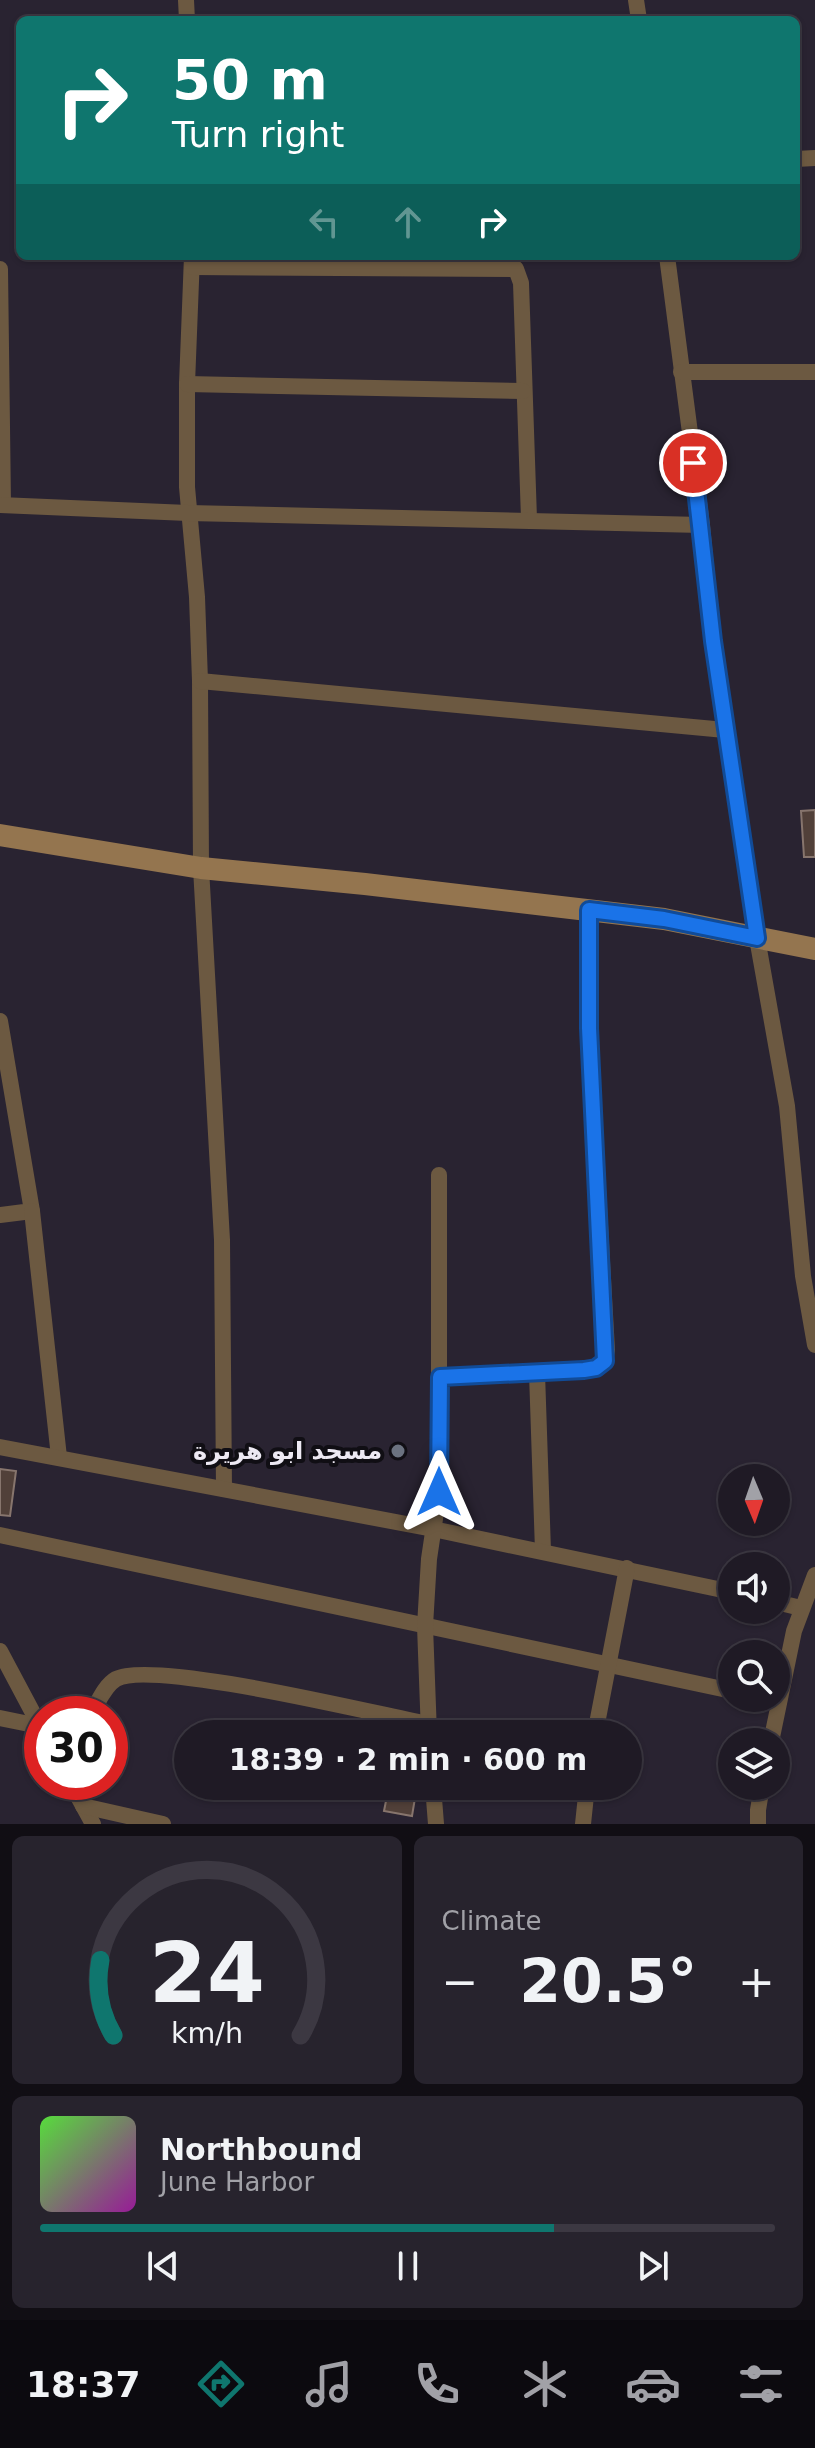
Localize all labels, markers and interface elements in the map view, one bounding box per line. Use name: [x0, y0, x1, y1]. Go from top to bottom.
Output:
text: 50 m: [172, 47, 328, 112]
icon: right: [40, 48, 144, 152]
text: Turn right: [172, 114, 344, 155]
icon: left: [302, 200, 346, 244]
icon: ahead: [386, 200, 430, 244]
icon: right: [470, 200, 514, 244]
pin: [659, 429, 727, 497]
icon: arrive: [671, 441, 715, 485]
place label: مسجد ابو هريرة: [193, 1437, 382, 1465]
marker: مسجد ابو هريرة: [389, 1442, 407, 1460]
position arrow: [397, 1450, 481, 1534]
north arrow: [718, 1464, 790, 1536]
map controls: [718, 1464, 790, 1800]
button: sound: [718, 1552, 790, 1624]
button: search: [718, 1640, 790, 1712]
speed limit sign: 30: [24, 1696, 128, 1800]
button: layers: [718, 1728, 790, 1800]
text: 18:39 · 2 min · 600 m: [229, 1742, 587, 1777]
text: Climate: [442, 1906, 542, 1936]
text: 24: [149, 1925, 265, 2022]
text: 20.5°: [519, 1946, 697, 2016]
text: −: [442, 1956, 478, 2007]
text: +: [738, 1956, 775, 2007]
text: km/h: [171, 2016, 243, 2050]
text: Northbound: [160, 2132, 363, 2167]
text: June Harbor: [160, 2167, 314, 2197]
icon: previous: [141, 2244, 185, 2288]
icon: pause: [386, 2244, 430, 2288]
icon: next: [631, 2244, 675, 2288]
icon: directions: [193, 2356, 249, 2412]
icon: music: [301, 2356, 357, 2412]
icon: phone: [409, 2356, 465, 2412]
icon: climate: [517, 2356, 573, 2412]
icon: car: [625, 2356, 681, 2412]
icon: filters: [733, 2356, 789, 2412]
text: 18:37: [26, 2364, 141, 2405]

